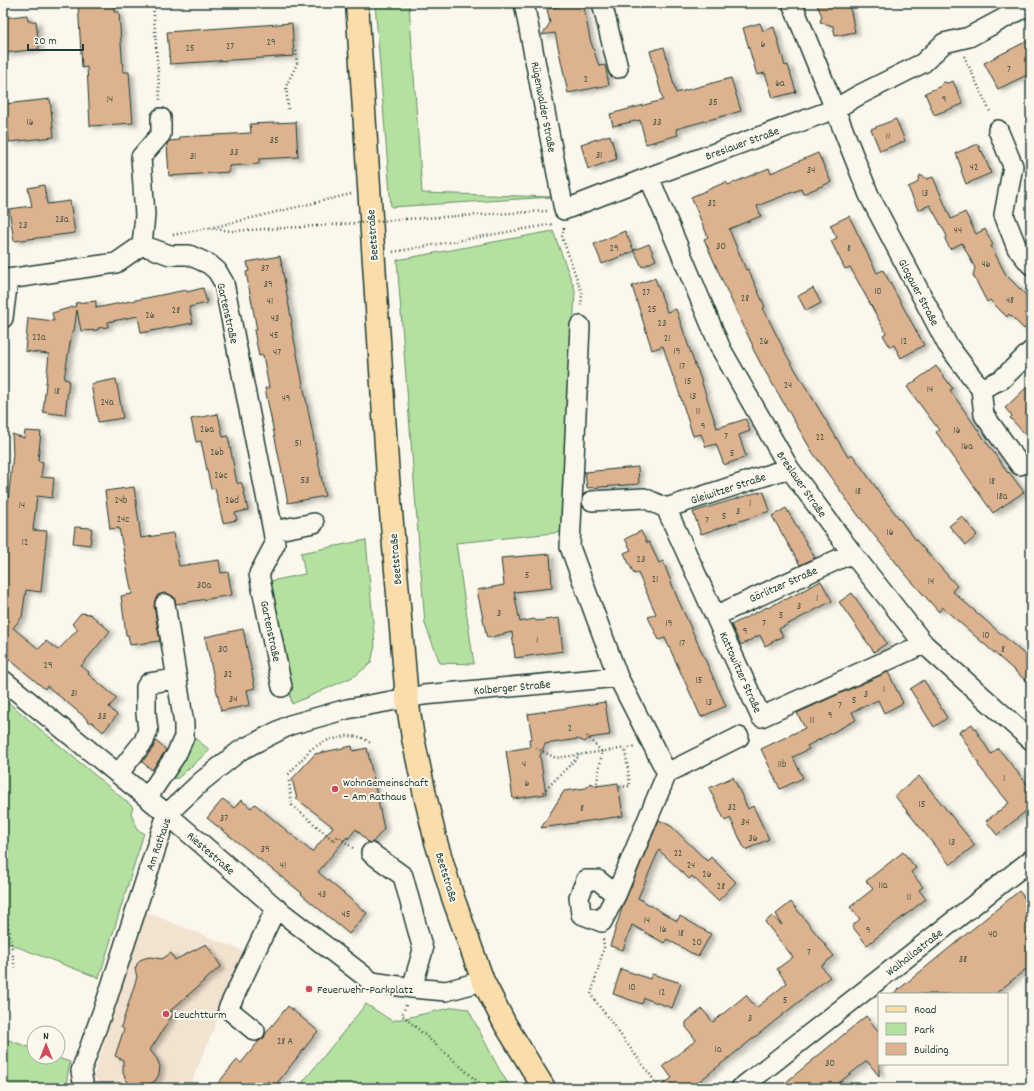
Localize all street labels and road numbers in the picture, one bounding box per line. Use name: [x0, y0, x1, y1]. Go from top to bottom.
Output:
street label: Rügenwalder Straße: [525, 60, 560, 154]
street label: Breslauer Straße: [703, 123, 782, 166]
street label: Beetstraße: [363, 209, 384, 261]
street label: Glogauer Straße: [893, 256, 942, 329]
street label: Gartenstraße: [211, 281, 242, 345]
street label: Breslauer Straße: [772, 448, 830, 521]
street label: Gleiwitzer Straße: [688, 469, 768, 510]
street label: Beetstraße: [386, 533, 407, 585]
street label: Görlitzer Straße: [747, 563, 820, 608]
street label: Gartenstraße: [255, 599, 284, 663]
street label: Kattowitzer Straße: [714, 629, 765, 716]
street label: Kolberger Straße: [473, 677, 551, 700]
street label: Am Rathaus: [142, 816, 176, 873]
street label: Riestestraße: [182, 828, 238, 880]
street label: Beetstraße: [430, 850, 461, 904]
street label: Walhallastraße: [883, 925, 947, 981]

